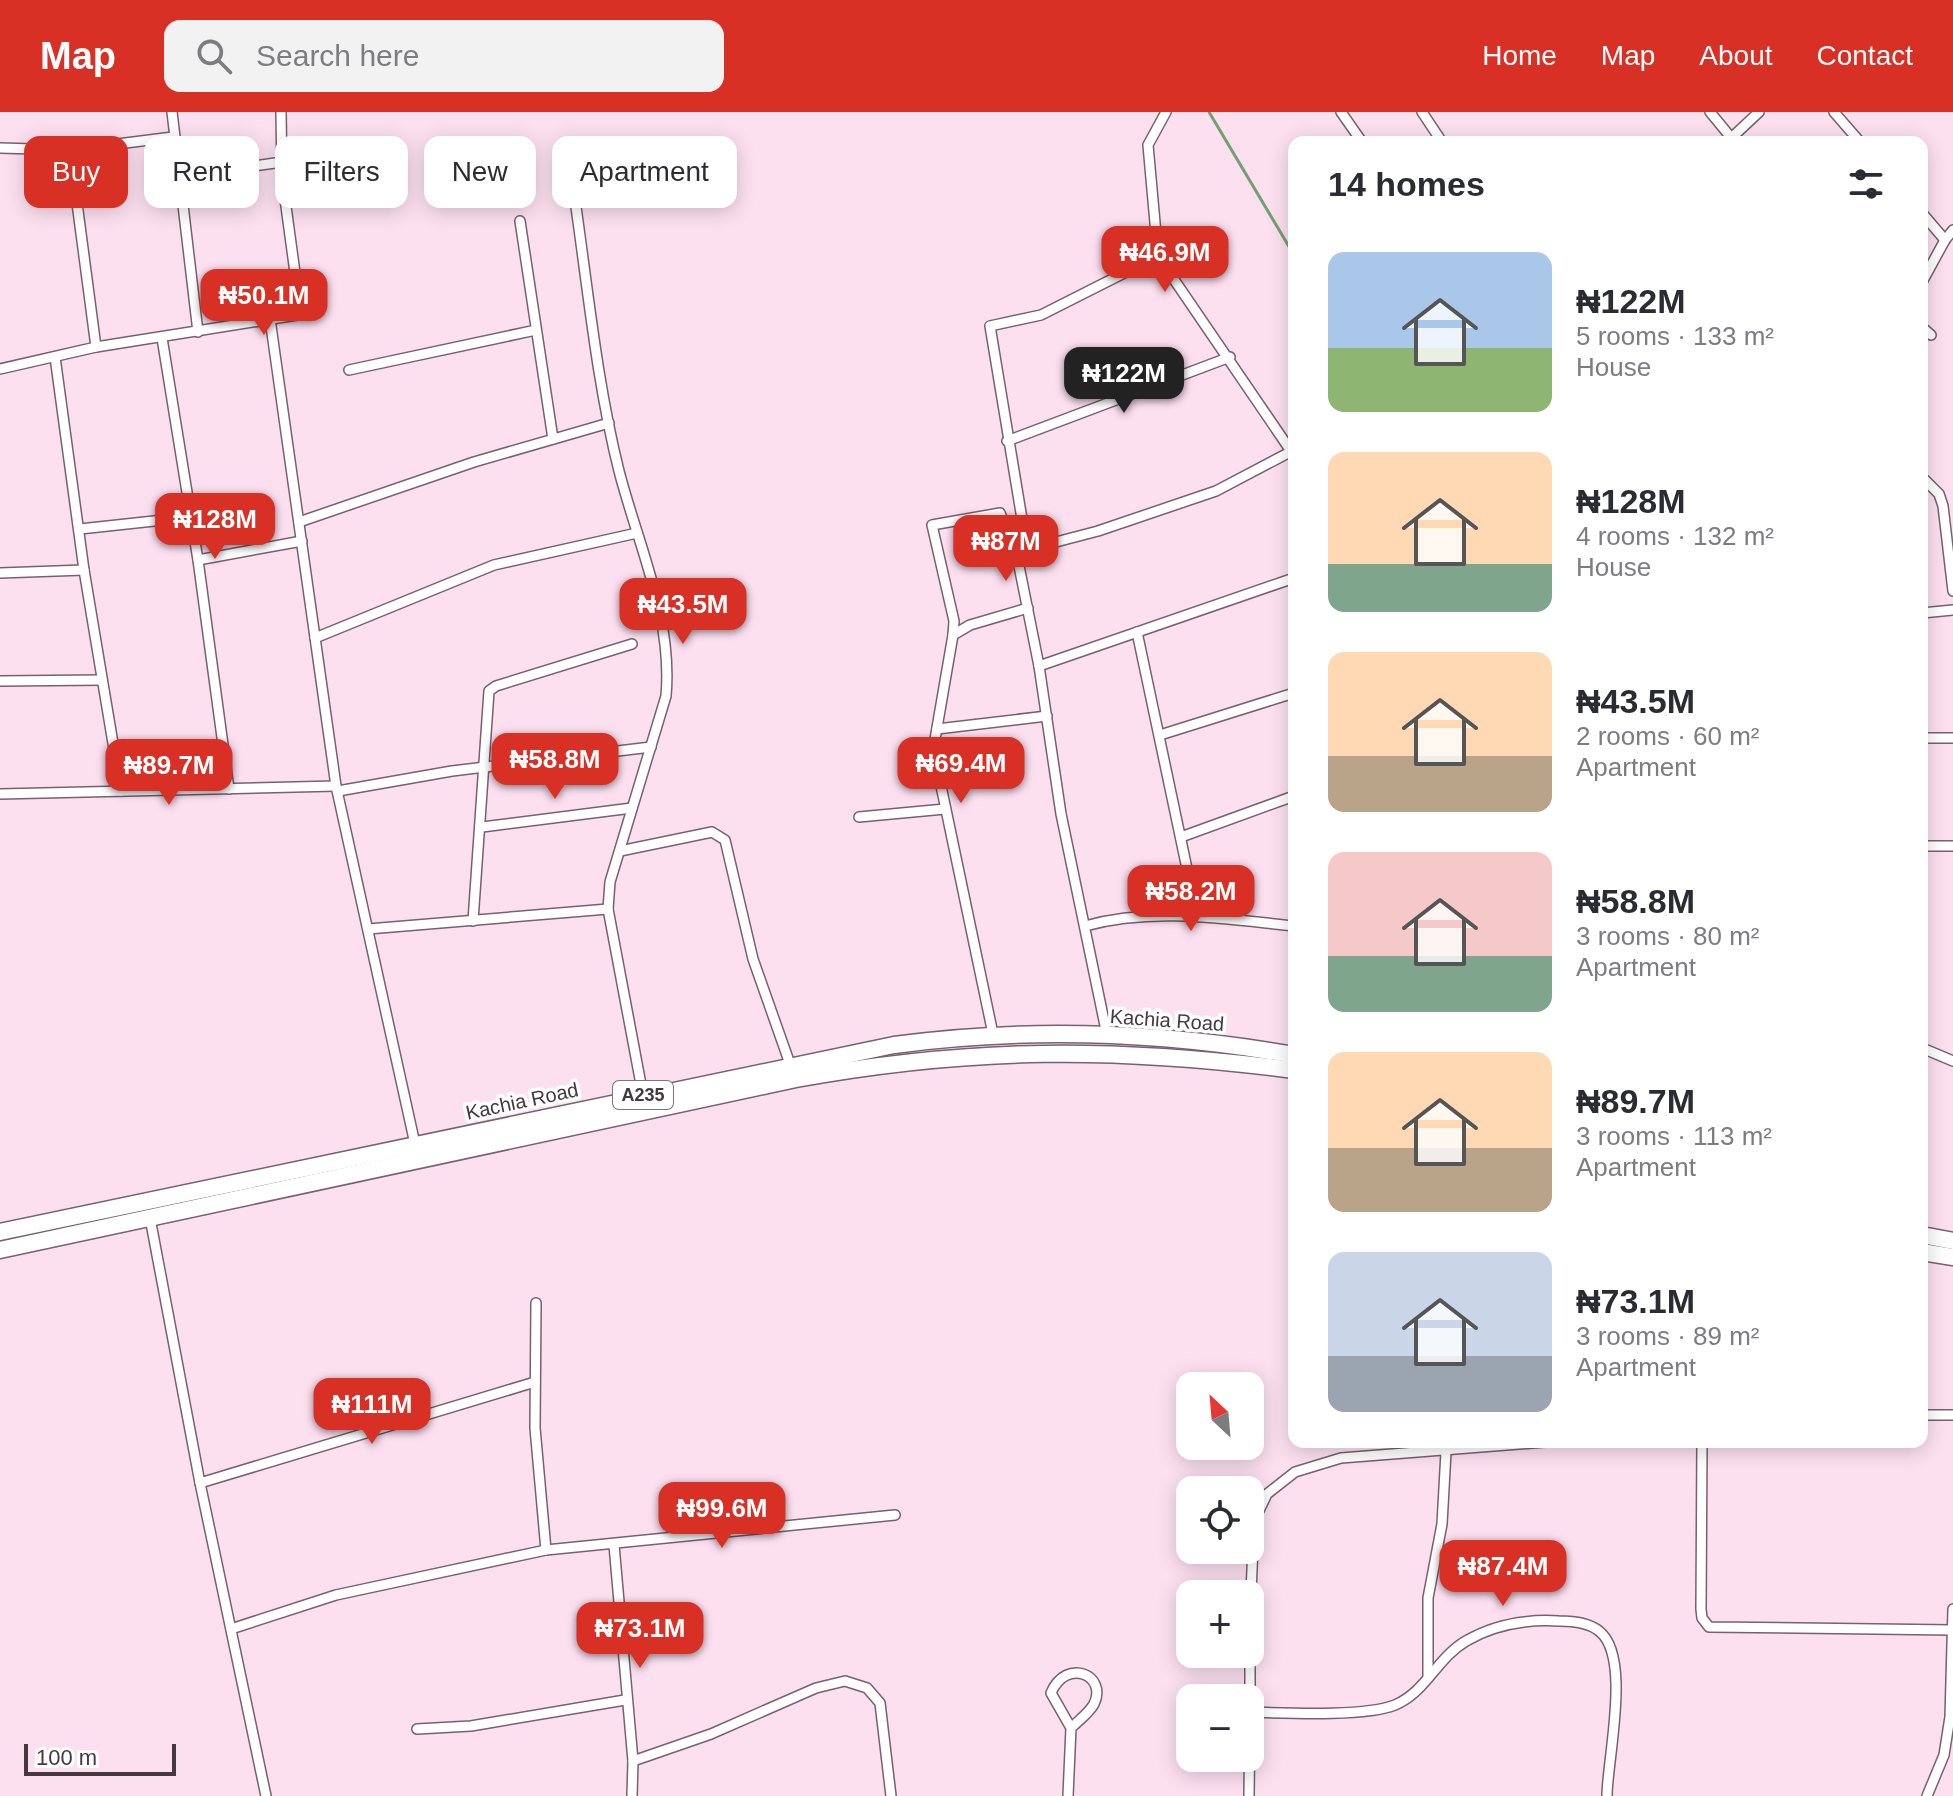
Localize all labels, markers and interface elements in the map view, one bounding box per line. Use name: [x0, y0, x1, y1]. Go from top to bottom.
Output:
search box: [164, 20, 724, 92]
icon: search: [192, 34, 236, 78]
text: Map: [40, 35, 116, 77]
text: Search here: [256, 39, 419, 72]
text: Home: [1482, 40, 1557, 71]
text: Map: [1601, 40, 1655, 71]
text: About: [1699, 40, 1773, 71]
text: Contact: [1817, 40, 1913, 71]
chip: Buy: [24, 136, 128, 208]
chip: Rent: [144, 136, 259, 208]
chip: Filters: [275, 136, 408, 208]
chip: New: [424, 136, 536, 208]
chip: Apartment: [552, 136, 737, 208]
icon: filters: [1844, 162, 1888, 206]
text: 14 homes: [1328, 165, 1485, 203]
pin: ₦46.9M: [1100, 226, 1230, 294]
text: ₦46.9M: [1119, 237, 1211, 267]
pin: ₦50.1M: [199, 269, 329, 337]
text: ₦50.1M: [218, 280, 310, 310]
text: ₦122M: [1576, 282, 1686, 320]
icon: home: [1392, 284, 1488, 380]
text: 5 rooms · 133 m²: [1576, 321, 1774, 351]
pin: ₦122M: [1068, 347, 1180, 415]
text: House: [1576, 352, 1651, 382]
text: ₦122M: [1082, 358, 1166, 388]
text: ₦128M: [1576, 482, 1686, 520]
icon: home: [1392, 484, 1488, 580]
pin: ₦128M: [159, 493, 271, 561]
text: ₦128M: [173, 504, 257, 534]
pin: ₦87M: [959, 515, 1053, 583]
text: 4 rooms · 132 m²: [1576, 521, 1774, 551]
text: ₦87M: [971, 526, 1041, 556]
text: House: [1576, 552, 1651, 582]
pin: ₦43.5M: [618, 578, 748, 646]
text: ₦43.5M: [637, 589, 729, 619]
text: ₦43.5M: [1576, 682, 1695, 720]
icon: home: [1392, 684, 1488, 780]
text: 2 rooms · 60 m²: [1576, 721, 1760, 751]
pin: ₦58.8M: [490, 733, 620, 801]
pin: ₦69.4M: [896, 737, 1026, 805]
pin: ₦89.7M: [104, 739, 234, 807]
text: ₦58.8M: [509, 744, 601, 774]
text: ₦69.4M: [915, 748, 1007, 778]
text: ₦89.7M: [123, 750, 215, 780]
text: Apartment: [1576, 752, 1696, 782]
pin: ₦58.2M: [1126, 865, 1256, 933]
text: ₦58.2M: [1145, 876, 1237, 906]
text: ₦58.8M: [1576, 882, 1695, 920]
icon: home: [1392, 884, 1488, 980]
text: 3 rooms · 80 m²: [1576, 921, 1760, 951]
text: Apartment: [1576, 952, 1696, 982]
street label: Kachia Road: [1109, 1005, 1225, 1035]
street label: Kachia Road: [464, 1078, 580, 1124]
road number: A235: [613, 1081, 673, 1109]
text: ₦89.7M: [1576, 1082, 1695, 1120]
icon: home: [1392, 1084, 1488, 1180]
text: 3 rooms · 113 m²: [1576, 1121, 1772, 1151]
text: Apartment: [1576, 1152, 1696, 1182]
text: ₦73.1M: [1576, 1282, 1695, 1320]
icon: home: [1392, 1284, 1488, 1380]
text: 3 rooms · 89 m²: [1576, 1321, 1760, 1351]
text: Apartment: [1576, 1352, 1696, 1382]
north arrow: [1176, 1372, 1264, 1460]
map controls: [1176, 1372, 1264, 1772]
pin: ₦111M: [316, 1378, 428, 1446]
text: ₦111M: [332, 1389, 412, 1419]
button: locate: [1176, 1476, 1264, 1564]
pin: ₦99.6M: [657, 1482, 787, 1550]
text: ₦99.6M: [676, 1493, 768, 1523]
pin: ₦87.4M: [1438, 1540, 1568, 1608]
text: ₦87.4M: [1457, 1551, 1549, 1581]
button: +: [1176, 1580, 1264, 1668]
pin: ₦73.1M: [575, 1602, 705, 1670]
text: ₦73.1M: [594, 1613, 686, 1643]
button: −: [1176, 1684, 1264, 1772]
scale bar: [24, 1740, 176, 1776]
text: 100 m: [36, 1745, 97, 1770]

